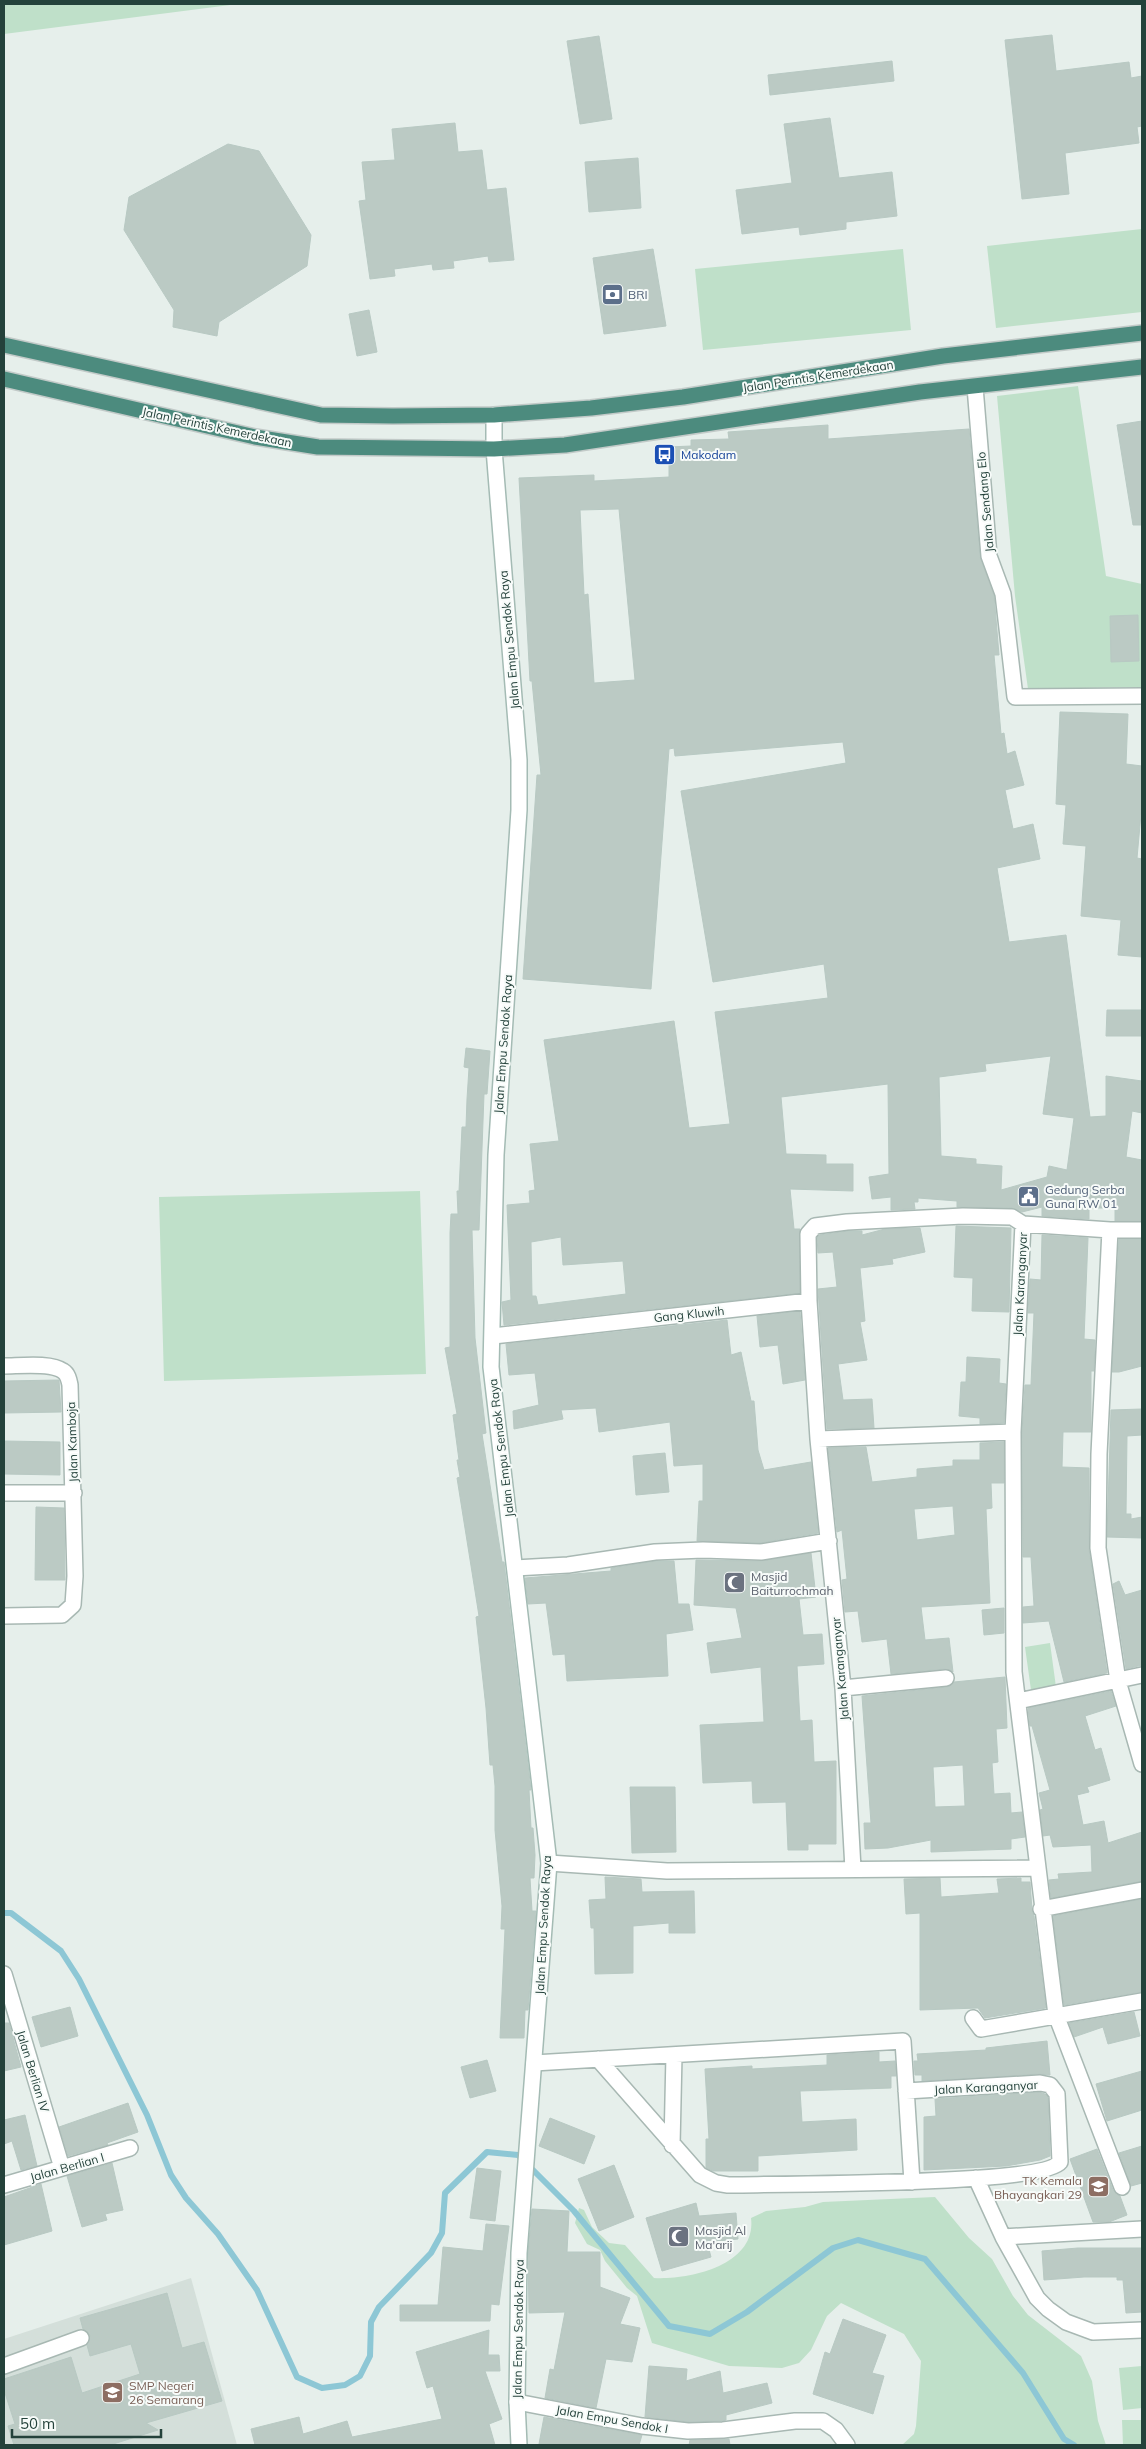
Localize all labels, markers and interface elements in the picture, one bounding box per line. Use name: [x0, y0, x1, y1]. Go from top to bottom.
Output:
bank icon: BRI: [600, 282, 624, 306]
place label: BRI: [628, 287, 648, 302]
street label: Jalan Perintis Kemerdekaan: [742, 357, 894, 395]
street label: Jalan Perintis Kemerdekaan: [141, 404, 293, 450]
bus stop icon: Makodam: [653, 442, 677, 466]
place label: Makodam: [681, 447, 736, 462]
street label: Jalan Sendang Elo: [973, 451, 997, 553]
street label: Jalan Empu Sendok Raya: [495, 570, 523, 710]
street label: Jalan Empu Sendok Raya: [491, 974, 515, 1114]
place label: Gedung Serba Guna RW 01: [1045, 1182, 1125, 1211]
public building icon: Gedung Serba Guna RW 01: [1017, 1184, 1041, 1208]
street label: Jalan Karanganyar: [1010, 1231, 1030, 1336]
street label: Gang Kluwih: [653, 1303, 725, 1325]
street label: Jalan Empu Sendok Raya: [485, 1378, 517, 1518]
street label: Jalan Kamboja: [63, 1401, 81, 1483]
place label: Masjid Baiturrochmah: [751, 1569, 834, 1598]
mosque icon: Masjid Baiturrochmah: [723, 1571, 747, 1595]
street label: Jalan Karanganyar: [828, 1616, 852, 1721]
street label: Jalan Empu Sendok Raya: [532, 1855, 554, 1995]
street label: Jalan Berlian IV: [13, 2028, 53, 2114]
street label: Jalan Karanganyar: [934, 2077, 1039, 2097]
street label: Jalan Berlian I: [28, 2149, 106, 2185]
place label: TK Kemala Bhayangkari 29: [994, 2173, 1082, 2202]
school or university icon: TK Kemala Bhayangkari 29: [1086, 2175, 1110, 2199]
place label: Masjid Al Ma'arij: [695, 2223, 746, 2252]
mosque icon: Masjid Al Ma'arij: [667, 2225, 691, 2249]
street label: Jalan Empu Sendok Raya: [509, 2259, 527, 2399]
place label: SMP Negeri 26 Semarang: [129, 2378, 204, 2407]
school or university icon: SMP Negeri 26 Semarang: [101, 2380, 125, 2404]
street label: Jalan Empu Sendok I: [555, 2402, 669, 2436]
scale bar: [12, 2406, 161, 2438]
text: 50 m: [20, 2414, 55, 2433]

